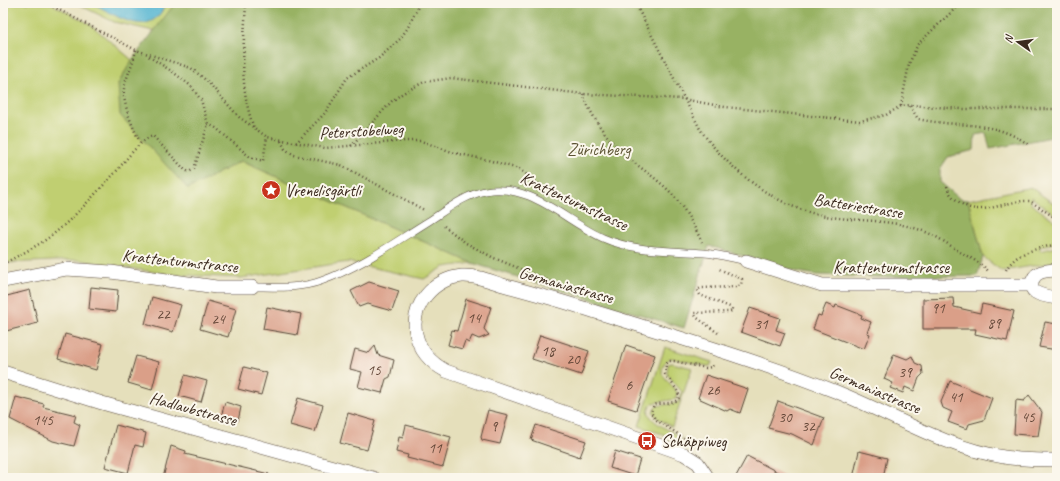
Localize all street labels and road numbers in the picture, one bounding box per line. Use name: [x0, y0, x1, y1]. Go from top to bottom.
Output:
street label: Peterstobelweg: [319, 118, 405, 144]
street label: Krattenturmstrasse: [517, 167, 632, 236]
street label: Batteriestrasse: [812, 189, 905, 224]
street label: Krattenturmstrasse: [121, 244, 240, 278]
street label: Krattenturmstrasse: [833, 257, 950, 278]
street label: Germaniastrasse: [517, 262, 617, 309]
street label: Germaniastrasse: [826, 361, 925, 419]
street label: Hadlaubstrasse: [147, 387, 240, 431]

